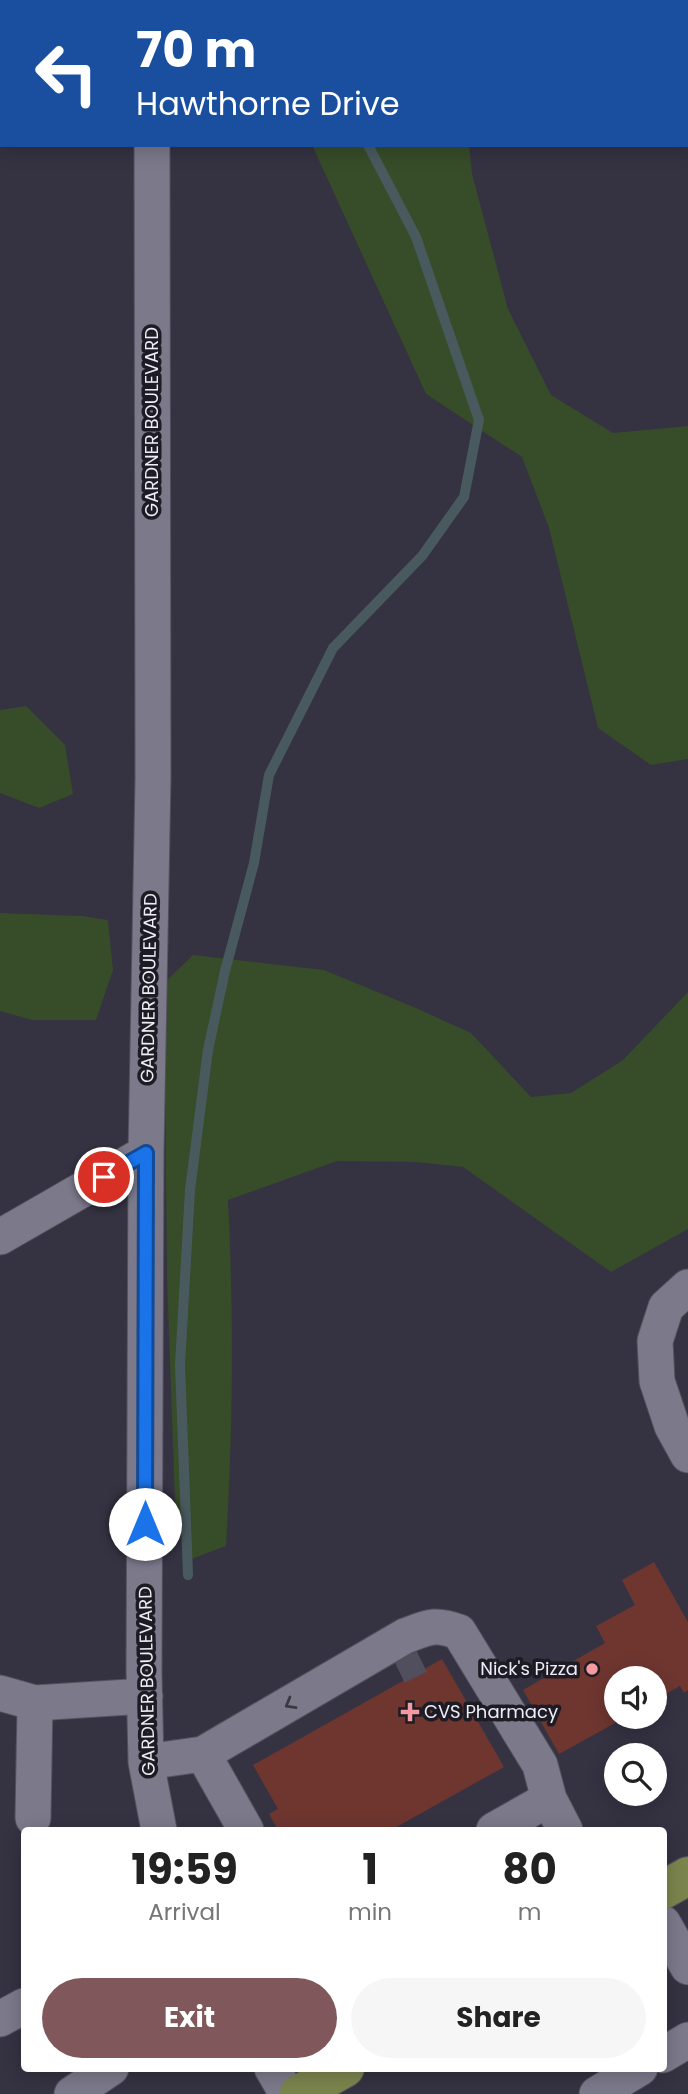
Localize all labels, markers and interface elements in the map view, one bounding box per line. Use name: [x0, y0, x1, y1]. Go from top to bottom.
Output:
text: 70 m: [136, 16, 256, 84]
icon: left: [21, 28, 112, 119]
text: Hawthorne Drive: [136, 81, 400, 126]
street label: GARDNER BOULEVARD: [139, 327, 164, 517]
street label: GARDNER BOULEVARD: [134, 893, 163, 1083]
pin: [74, 1147, 134, 1207]
icon: arrive: [85, 1158, 123, 1196]
position arrow: [108, 1487, 182, 1561]
street label: GARDNER BOULEVARD: [132, 1586, 161, 1776]
place label: Nick's Pizza: [480, 1656, 578, 1681]
marker: Nick's Pizza: [584, 1661, 600, 1677]
map controls: [604, 1666, 667, 1806]
button: sound: [604, 1666, 667, 1729]
one-way arrow: [285, 1696, 297, 1709]
place label: CVS Pharmacy: [424, 1699, 558, 1724]
marker: CVS Pharmacy: [402, 1704, 418, 1720]
button: search: [604, 1743, 667, 1806]
text: 19:59: [131, 1840, 238, 1899]
text: 1: [362, 1840, 378, 1899]
text: 80: [502, 1840, 557, 1899]
text: Arrival: [148, 1896, 221, 1928]
text: min: [348, 1896, 392, 1928]
text: m: [518, 1896, 541, 1928]
button: Exit: [42, 1978, 337, 2058]
button: Share: [351, 1978, 646, 2058]

